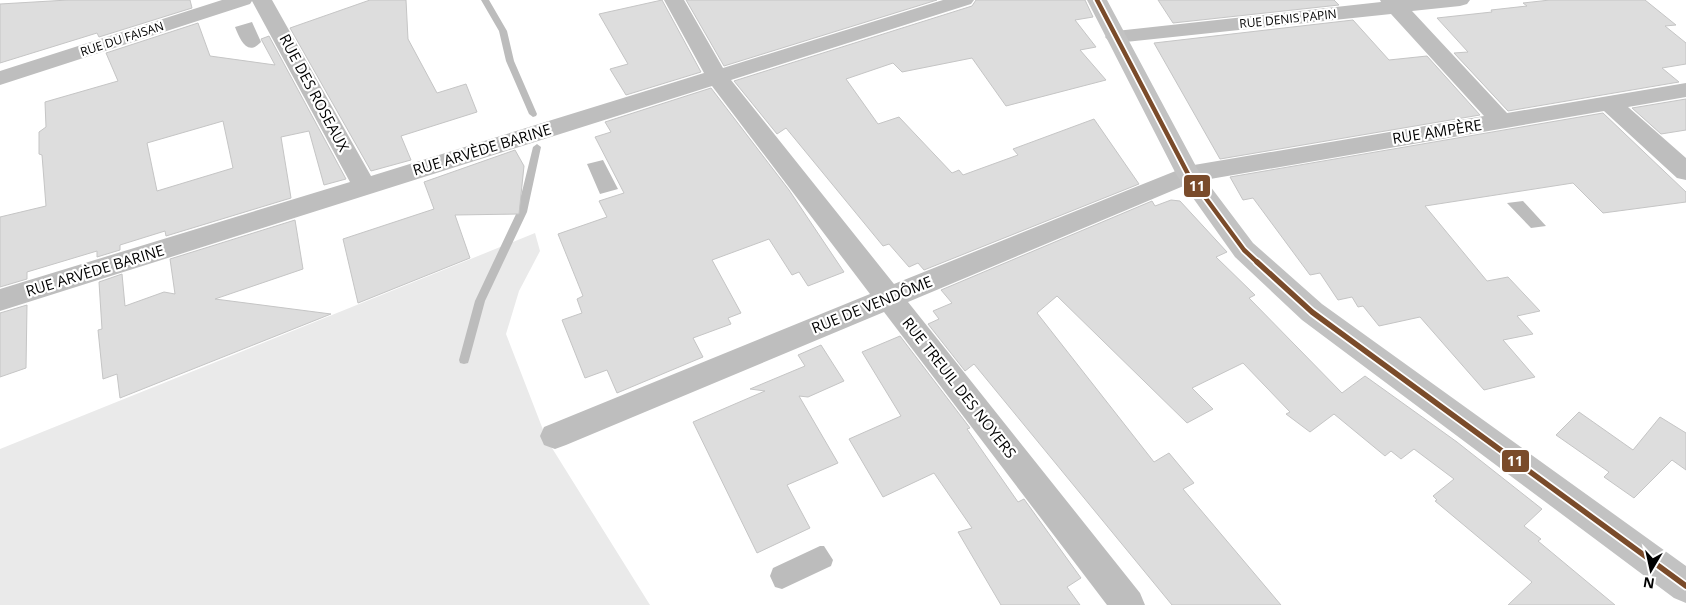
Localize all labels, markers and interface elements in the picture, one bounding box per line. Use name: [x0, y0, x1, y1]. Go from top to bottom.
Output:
street label: RUE DENIS PAPIN: [1238, 5, 1337, 32]
street label: RUE DU FAISAN: [78, 17, 166, 60]
street label: RUE DES ROSEAUX: [275, 30, 354, 155]
street label: RUE AMPÈRE: [1391, 114, 1483, 148]
street label: RUE ARVÈDE BARINE: [410, 118, 553, 180]
line badge: 11: [1183, 174, 1211, 198]
text: 11: [1189, 176, 1205, 195]
street label: RUE ARVÈDE BARINE: [23, 239, 166, 301]
street label: RUE DE VENDÔME: [808, 271, 935, 337]
street label: RUE TREUIL DES NOYERS: [898, 313, 1021, 462]
line badge: 11: [1501, 449, 1530, 473]
text: 11: [1507, 451, 1523, 470]
north arrow: [1626, 545, 1676, 595]
text: N: [1642, 573, 1656, 594]

